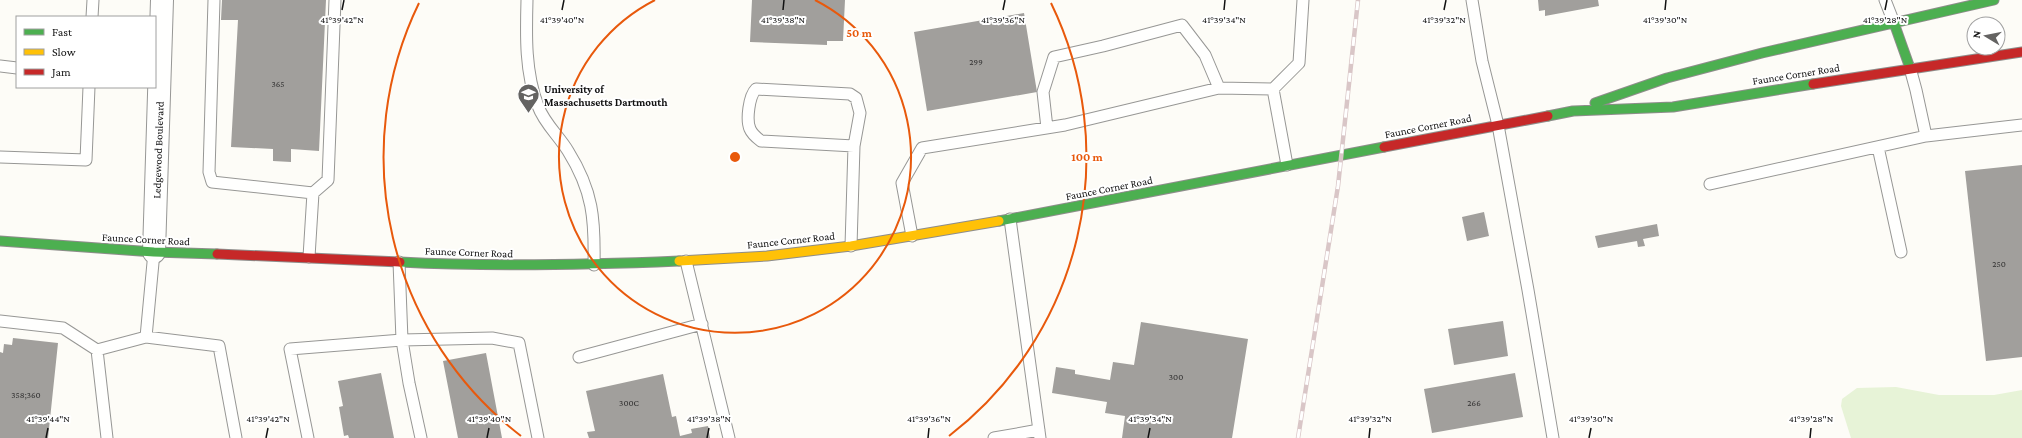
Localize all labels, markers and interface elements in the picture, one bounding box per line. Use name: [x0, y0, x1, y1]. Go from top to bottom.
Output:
text: 41°39'42"N: [320, 14, 364, 25]
text: 41°39'40"N: [540, 14, 585, 25]
text: 41°39'38"N: [761, 14, 806, 25]
text: 41°39'36"N: [981, 14, 1025, 25]
text: 41°39'34"N: [1202, 14, 1246, 25]
text: 41°39'32"N: [1422, 14, 1466, 25]
text: 41°39'30"N: [1643, 14, 1688, 25]
text: 41°39'28"N: [1863, 14, 1908, 25]
legend: [16, 16, 156, 88]
north arrow: [1966, 16, 2006, 56]
text: Fast: [52, 25, 73, 39]
text: 50 m: [846, 26, 873, 40]
text: N: [1970, 29, 1983, 39]
text: Slow: [52, 45, 76, 59]
house number: 299: [969, 57, 983, 67]
street label: Faunce Corner Road: [1751, 61, 1841, 87]
text: Jam: [51, 65, 71, 79]
house number: 365: [272, 79, 284, 89]
school or university icon: University of Massachusetts Dartmouth: [515, 82, 541, 115]
place label: University of Massachusetts Dartmouth: [544, 83, 668, 108]
street label: Ledgewood Boulevard: [150, 101, 167, 199]
street label: Faunce Corner Road: [1384, 112, 1473, 140]
centre of rings: [728, 150, 742, 164]
text: 100 m: [1071, 150, 1104, 164]
street label: Faunce Corner Road: [1065, 174, 1154, 202]
street label: Faunce Corner Road: [746, 229, 836, 251]
street label: Faunce Corner Road: [102, 231, 191, 247]
street label: Faunce Corner Road: [425, 244, 514, 260]
house number: 250: [1992, 259, 2006, 269]
house number: 300: [1169, 372, 1183, 382]
house number: 358;360: [11, 390, 41, 400]
house number: 300C: [619, 398, 640, 408]
house number: 266: [1467, 398, 1481, 408]
text: 41°39'44"N: [26, 413, 70, 424]
text: 41°39'42"N: [246, 413, 290, 424]
text: 41°39'40"N: [467, 413, 512, 424]
text: 41°39'38"N: [687, 413, 732, 424]
text: 41°39'36"N: [907, 413, 951, 424]
text: 41°39'34"N: [1128, 413, 1172, 424]
text: 41°39'32"N: [1348, 413, 1392, 424]
text: 41°39'30"N: [1569, 413, 1614, 424]
text: 41°39'28"N: [1789, 413, 1834, 424]

